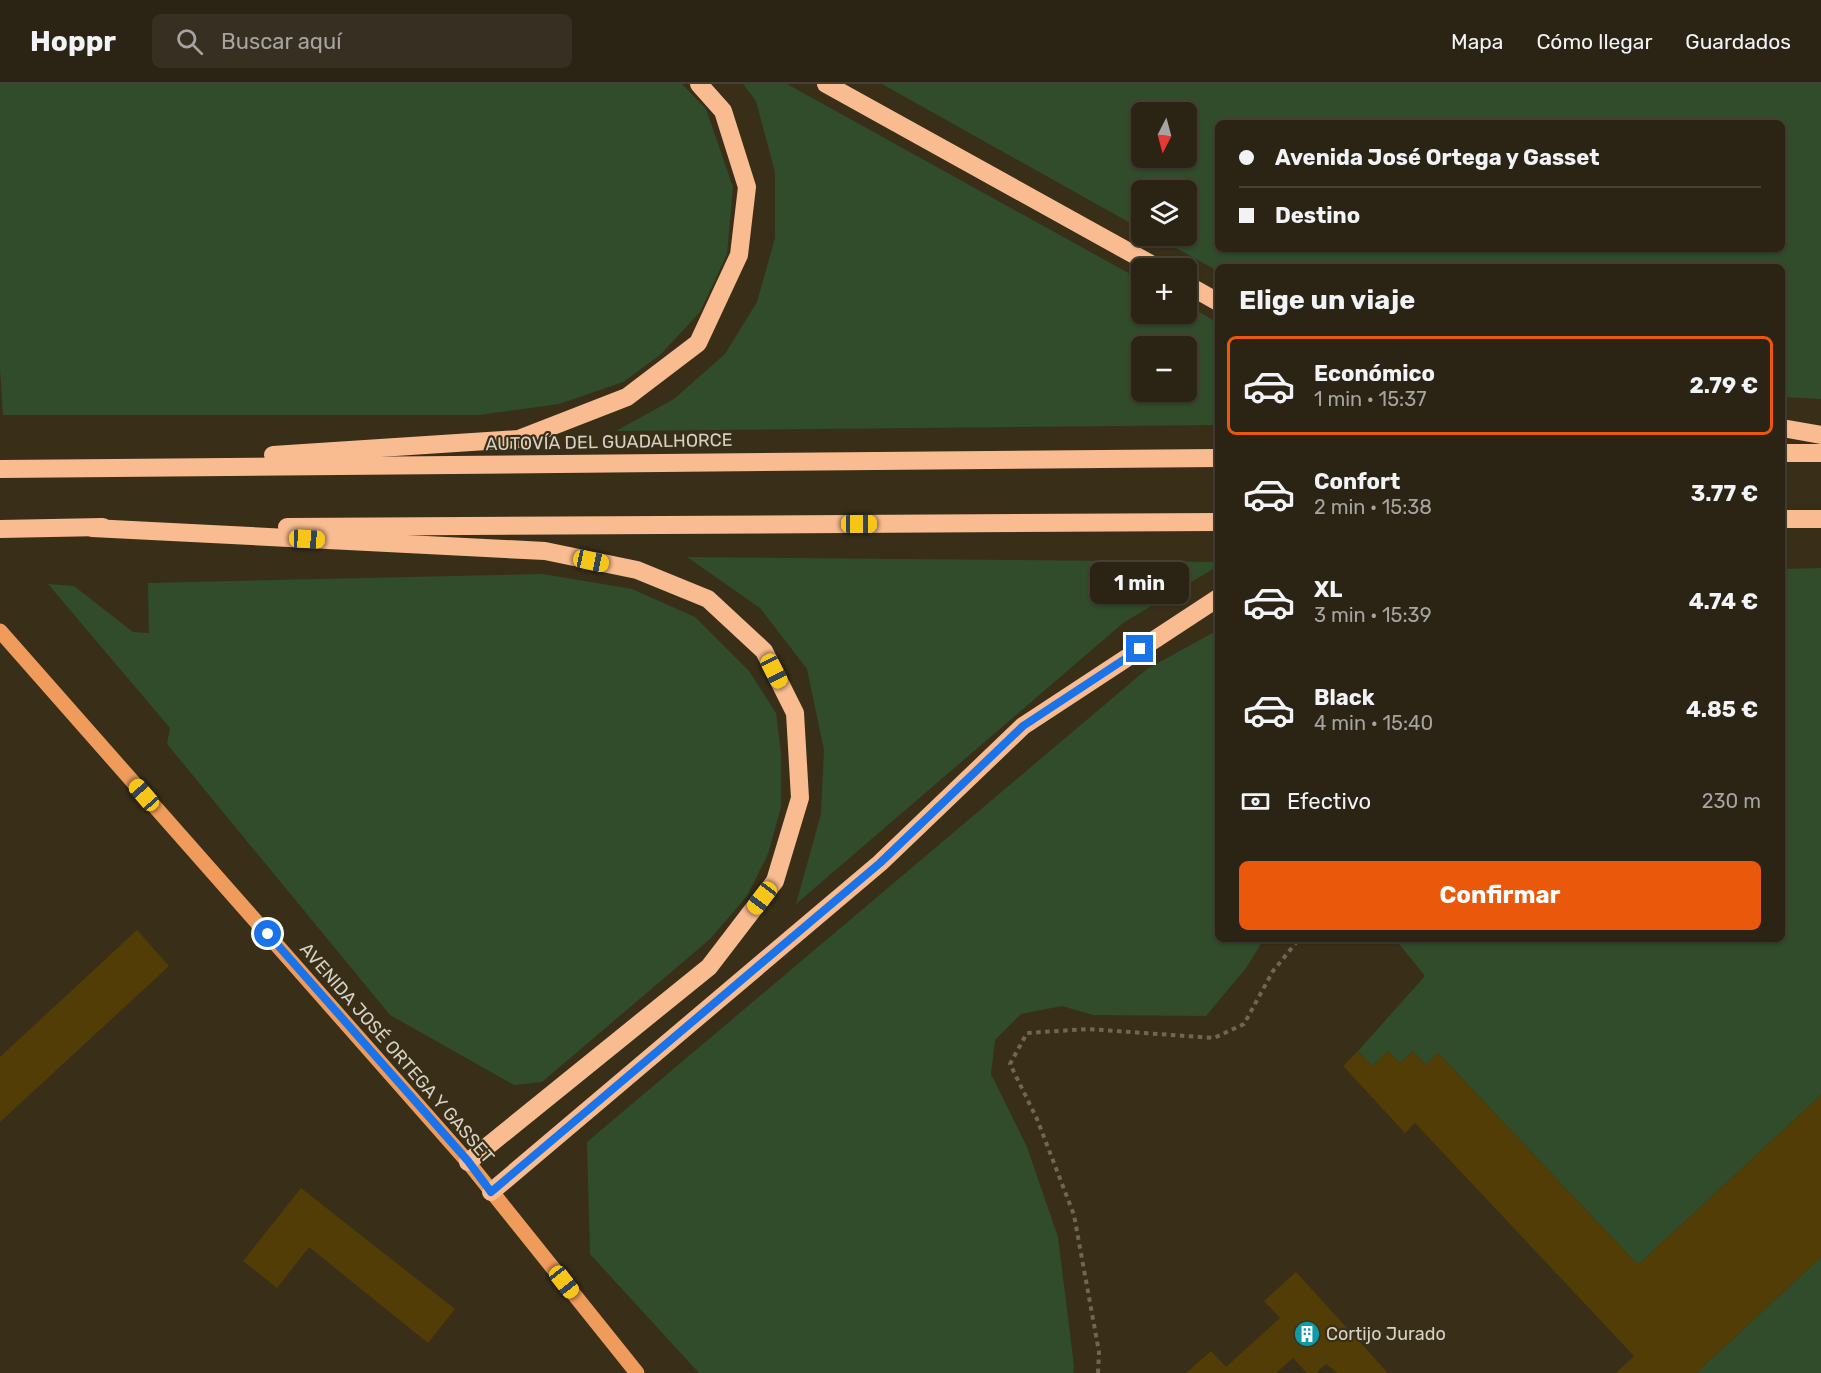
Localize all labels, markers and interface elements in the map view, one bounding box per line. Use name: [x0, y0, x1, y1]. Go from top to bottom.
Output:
search box: [152, 14, 572, 68]
text: Hoppr: [30, 25, 116, 58]
icon: search: [173, 25, 206, 58]
text: Buscar aquí: [221, 28, 342, 55]
text: Mapa: [1451, 29, 1503, 54]
text: Cómo llegar: [1536, 29, 1652, 54]
text: Guardados: [1685, 29, 1791, 54]
north arrow: [1131, 102, 1197, 168]
map controls: [1131, 102, 1197, 402]
text: Avenida José Ortega y Gasset: [1275, 144, 1600, 171]
button: layers: [1131, 180, 1197, 246]
text: Destino: [1275, 202, 1360, 229]
button: +: [1131, 258, 1197, 324]
text: Elige un viaje: [1239, 284, 1415, 316]
button: −: [1131, 336, 1197, 402]
icon: car: [1242, 359, 1296, 413]
text: Económico: [1314, 360, 1435, 387]
text: 2.79 €: [1689, 372, 1758, 399]
text: 1 min · 15:37: [1314, 387, 1426, 411]
street label: AUTOVÍA DEL GUADALHORCE: [485, 429, 733, 455]
icon: car: [1242, 467, 1296, 521]
text: Confort: [1314, 468, 1400, 495]
text: 3.77 €: [1691, 480, 1758, 507]
text: 2 min · 15:38: [1314, 495, 1432, 519]
car: [841, 515, 877, 533]
car: [289, 529, 325, 549]
car: [572, 548, 610, 574]
callout: 1 min: [1090, 562, 1190, 604]
text: 1 min: [1114, 571, 1165, 595]
icon: car: [1242, 575, 1296, 629]
text: XL: [1314, 576, 1342, 603]
text: 4.74 €: [1689, 588, 1758, 615]
text: 3 min · 15:39: [1314, 603, 1432, 627]
route end: [1126, 635, 1153, 662]
car: [758, 651, 790, 691]
icon: car: [1242, 683, 1296, 737]
text: Black: [1314, 684, 1375, 711]
text: 4.85 €: [1686, 696, 1758, 723]
text: 4 min · 15:40: [1314, 711, 1433, 735]
car: [125, 776, 163, 814]
icon: cash: [1239, 785, 1272, 818]
text: Efectivo: [1287, 788, 1371, 815]
text: 230 m: [1702, 789, 1761, 813]
button: Confirmar: [1239, 861, 1761, 930]
car: [744, 878, 780, 918]
route start: [254, 920, 281, 947]
street label: AVENIDA JOSÉ ORTEGA Y GASSET: [295, 938, 499, 1168]
car: [546, 1262, 582, 1302]
building icon: Cortijo Jurado: [1292, 1319, 1322, 1349]
place label: Cortijo Jurado: [1326, 1323, 1446, 1345]

